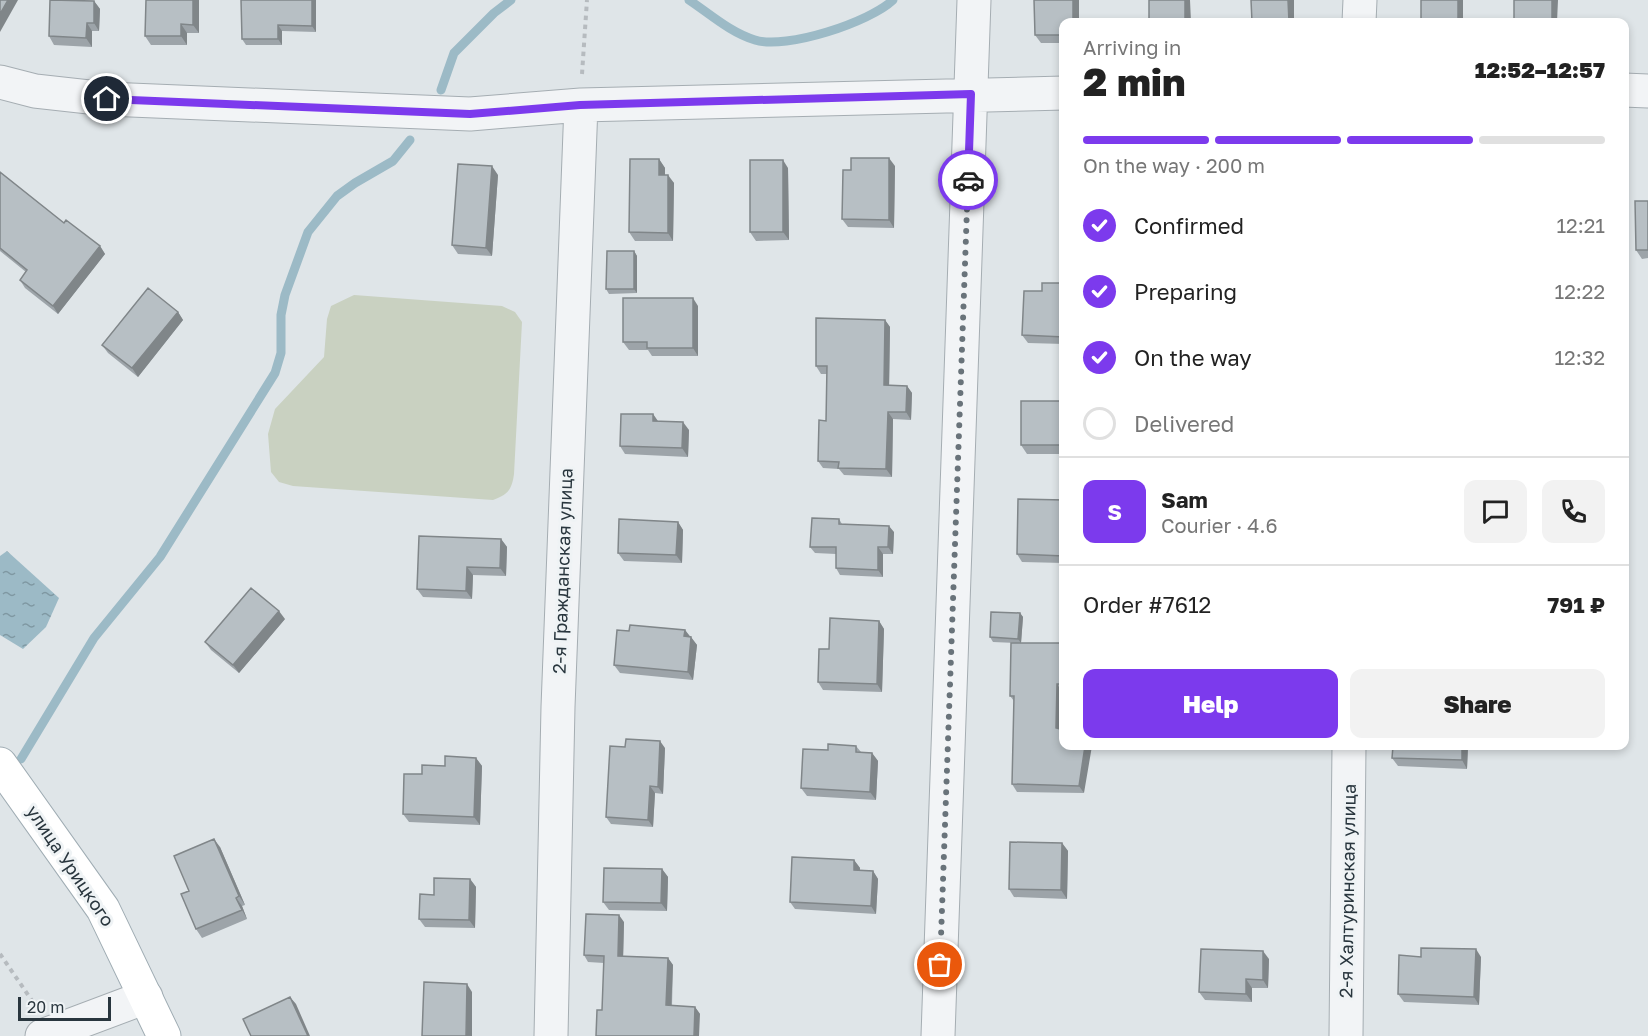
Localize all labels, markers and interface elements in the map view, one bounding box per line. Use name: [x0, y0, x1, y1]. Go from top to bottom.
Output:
text: Arriving in: [1083, 35, 1181, 59]
text: 12:52–12:57: [1475, 56, 1605, 83]
text: 2 min: [1083, 58, 1186, 105]
pin: [81, 73, 132, 124]
icon: home: [90, 82, 123, 115]
courier: [938, 150, 998, 210]
text: On the way · 200 m: [1083, 153, 1265, 177]
icon: car: [952, 164, 985, 197]
icon: check: [1083, 209, 1116, 242]
text: Confirmed: [1134, 212, 1244, 239]
text: 12:21: [1556, 213, 1605, 237]
icon: check: [1083, 275, 1116, 308]
text: Preparing: [1134, 278, 1237, 305]
text: 12:22: [1555, 279, 1605, 303]
icon: check: [1083, 341, 1116, 374]
text: On the way: [1134, 344, 1252, 371]
text: 12:32: [1554, 345, 1605, 369]
text: Delivered: [1134, 410, 1234, 437]
street label: 2-я Гражданская улица: [547, 468, 577, 674]
button: chat: [1464, 480, 1527, 543]
button: phone: [1542, 480, 1605, 543]
text: Sam: [1161, 486, 1208, 513]
text: S: [1107, 498, 1122, 525]
text: Courier · 4.6: [1161, 513, 1278, 537]
text: Order #7612: [1083, 591, 1211, 618]
text: 791 ₽: [1547, 591, 1605, 618]
button: Help: [1083, 669, 1338, 738]
button: Share: [1350, 669, 1605, 738]
street label: 2-я Халтуринская улица: [1334, 784, 1360, 998]
street label: улица Урицкого: [22, 801, 120, 930]
pin: [914, 939, 965, 990]
icon: bag: [923, 948, 956, 981]
scale bar: [18, 994, 111, 1022]
text: 20 m: [27, 997, 64, 1017]

